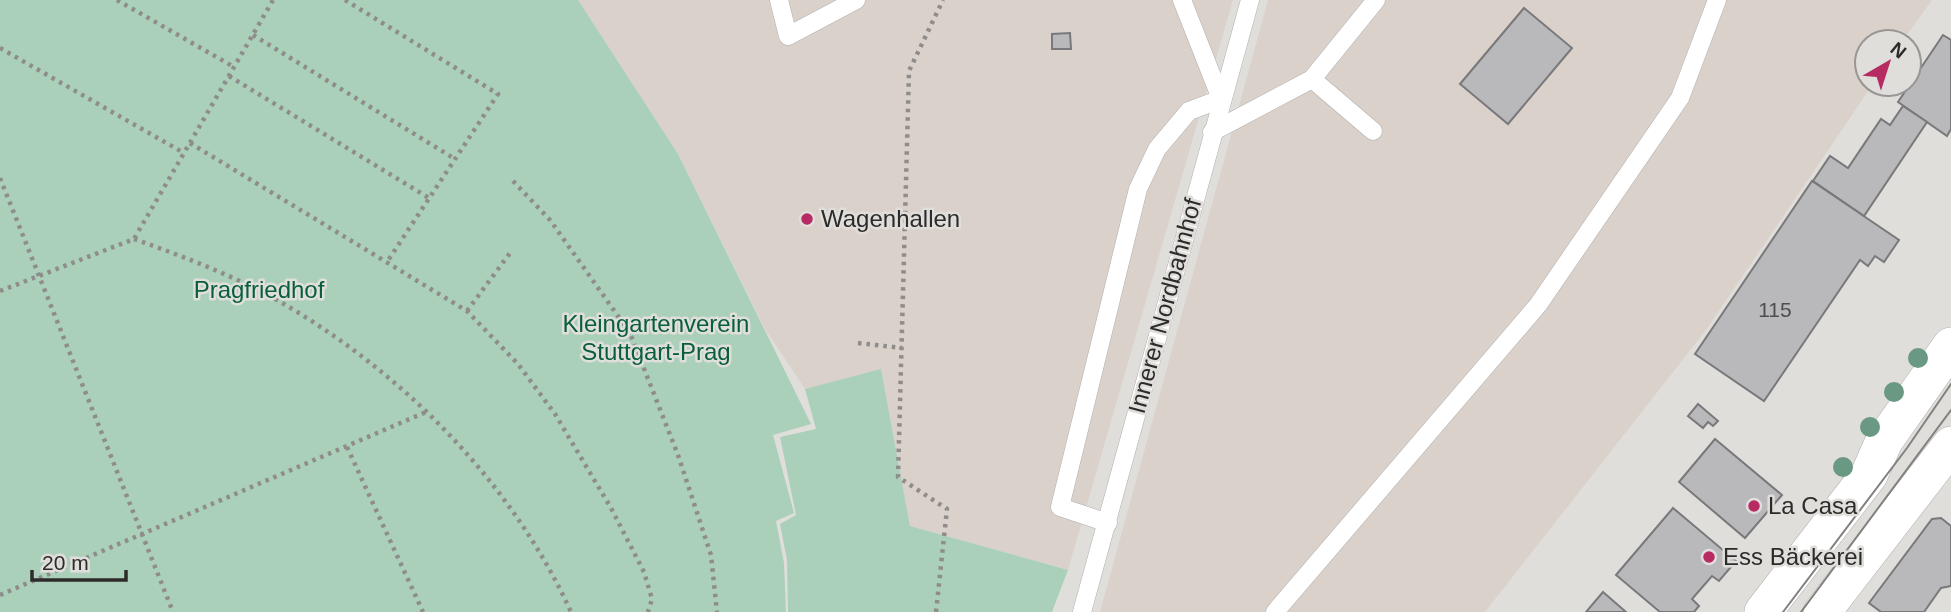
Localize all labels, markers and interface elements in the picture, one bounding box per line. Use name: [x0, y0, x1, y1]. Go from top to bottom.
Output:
north arrow: [1853, 28, 1923, 98]
text: N: [1886, 38, 1910, 63]
street label: Innerer Nordbahnhof: [1123, 195, 1206, 416]
place label: Wagenhallen: [821, 205, 960, 232]
marker: Wagenhallen: [799, 211, 815, 227]
park label: Pragfriedhof: [194, 276, 325, 303]
house number: 115: [1758, 298, 1792, 321]
park label: Kleingartenverein Stuttgart-Prag: [563, 310, 749, 365]
place label: La Casa: [1768, 492, 1858, 519]
marker: La Casa: [1746, 498, 1762, 514]
scale bar: [32, 538, 126, 582]
place label: Ess Bäckerei: [1723, 543, 1863, 570]
marker: Ess Bäckerei: [1701, 549, 1717, 565]
text: 20 m: [42, 551, 89, 574]

